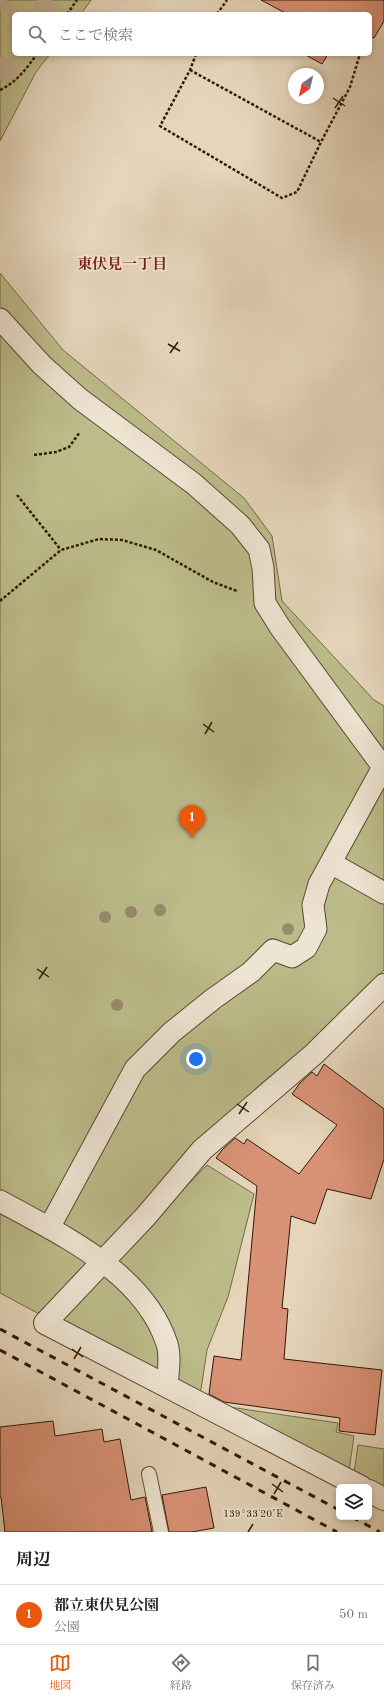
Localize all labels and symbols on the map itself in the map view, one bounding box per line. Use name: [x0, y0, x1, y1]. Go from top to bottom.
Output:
north arrow: [288, 68, 324, 104]
district label: 東伏見一丁目: [77, 256, 167, 273]
pin: 1: [179, 805, 205, 838]
your location: [186, 1049, 206, 1069]
text: 139°33'20"E: [223, 1509, 283, 1519]

